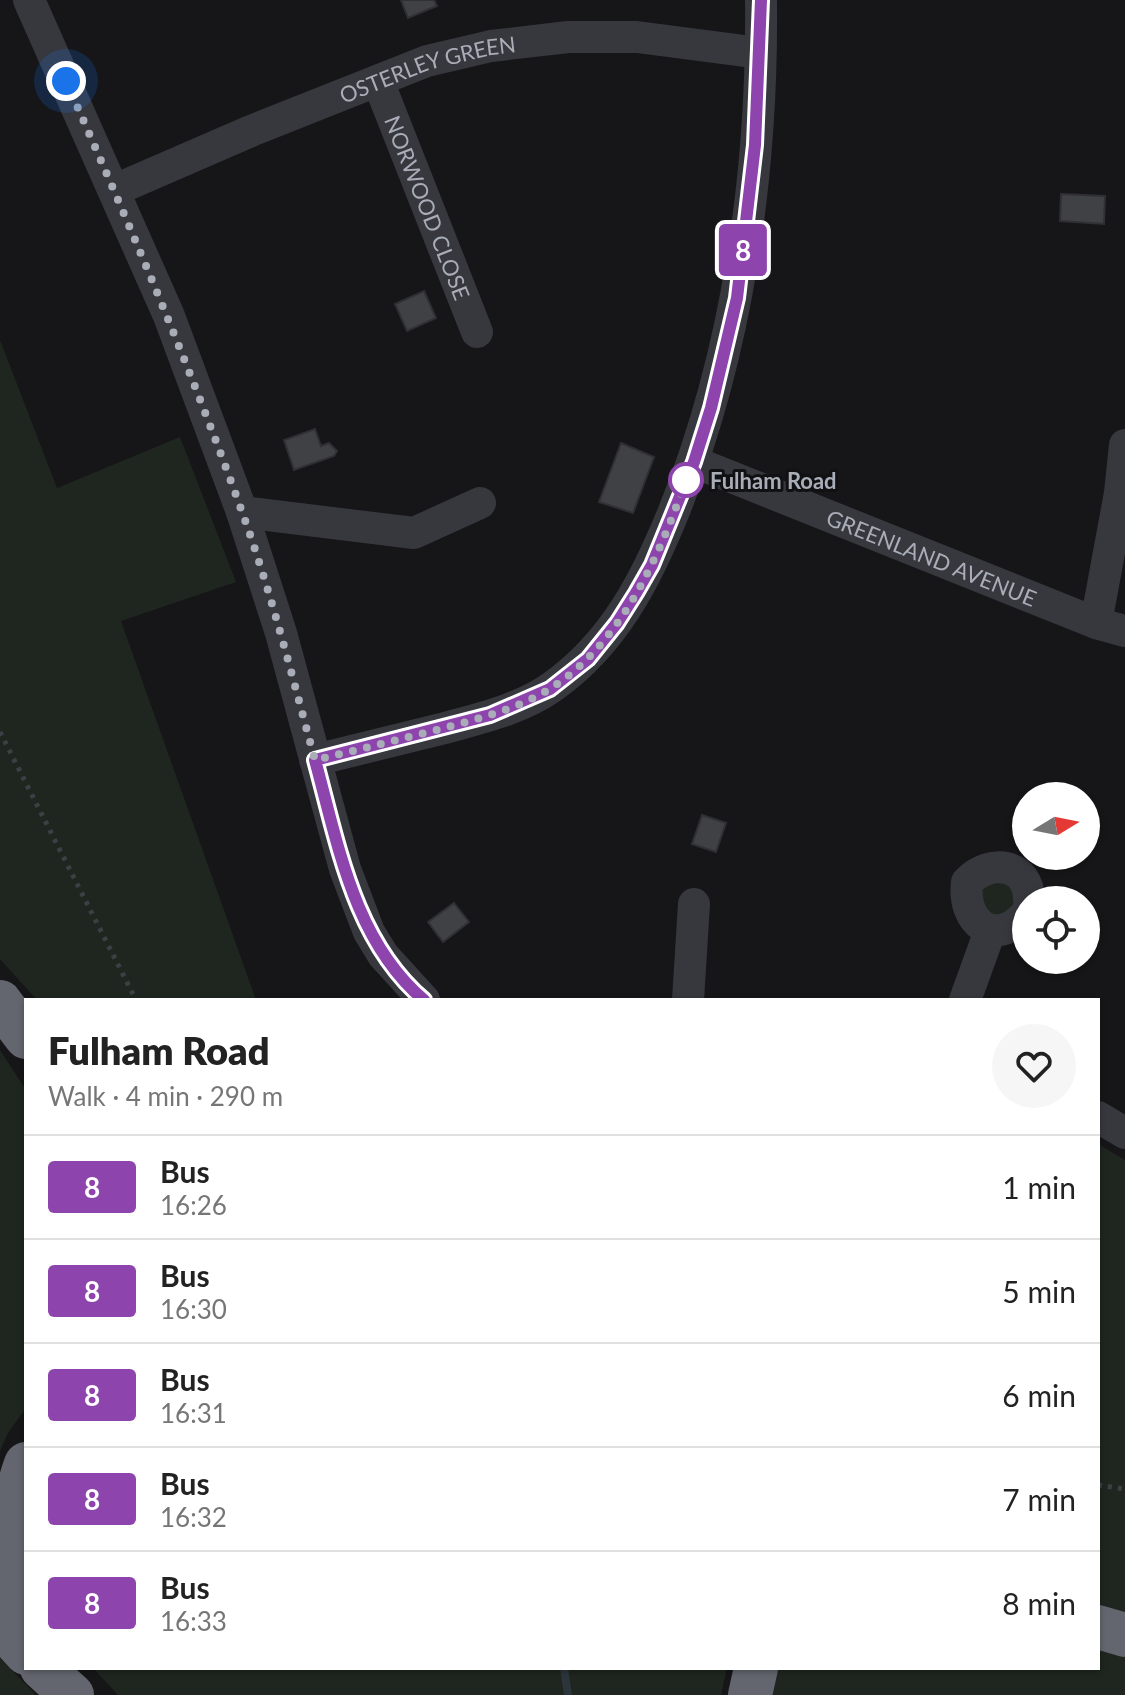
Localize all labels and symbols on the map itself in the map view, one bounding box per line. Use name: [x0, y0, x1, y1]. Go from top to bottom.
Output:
street label: OSTERLEY GREEN: [335, 30, 517, 108]
your location: [46, 61, 86, 101]
street label: NORWOOD CLOSE: [379, 112, 476, 303]
line badge: 8: [717, 224, 769, 276]
marker: Fulham Road: [669, 463, 703, 497]
place label: Fulham Road: [710, 467, 837, 494]
street label: GREENLAND AVENUE: [823, 503, 1041, 611]
north arrow: [1012, 782, 1100, 870]

